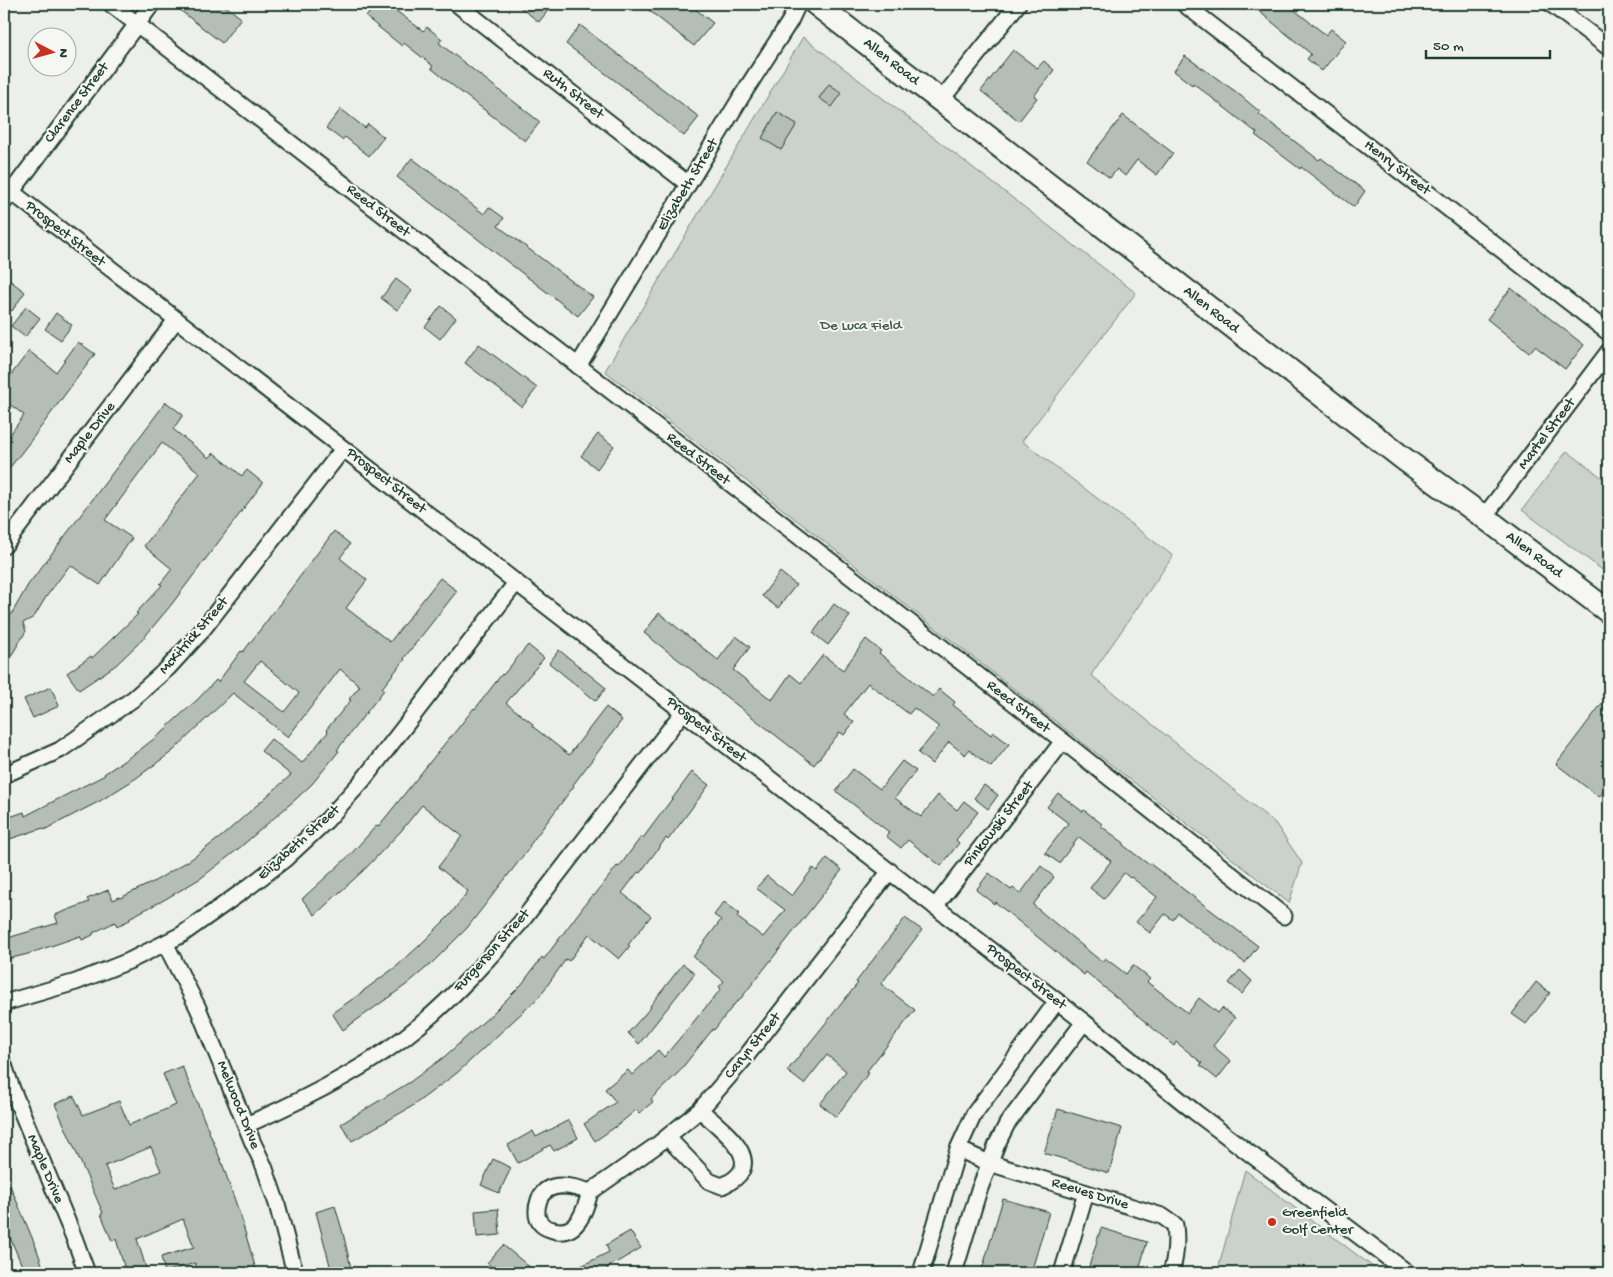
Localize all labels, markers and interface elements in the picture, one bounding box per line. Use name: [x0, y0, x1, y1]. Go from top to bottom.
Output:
north arrow: [28, 28, 78, 78]
scale bar: [1426, 28, 1549, 60]
street label: Allen Road: [859, 34, 924, 90]
text: 50 m: [1433, 38, 1464, 56]
text: N: [54, 48, 71, 59]
street label: Clarence Street: [41, 58, 114, 147]
street label: Ruth Street: [539, 65, 609, 125]
street label: Elizabeth Street: [653, 134, 724, 234]
street label: Henry Street: [1360, 136, 1435, 201]
street label: Reed Street: [343, 181, 415, 243]
street label: Prospect Street: [21, 196, 110, 272]
street label: Allen Road: [1179, 282, 1244, 338]
park label: De Luca Field: [819, 317, 903, 335]
street label: Martel Street: [1514, 393, 1581, 473]
street label: Maple Drive: [60, 398, 120, 467]
street label: Reed Street: [663, 429, 735, 491]
street label: Prospect Street: [342, 443, 431, 519]
street label: Allen Road: [1502, 528, 1567, 583]
street label: McKitrick Street: [155, 592, 234, 679]
street label: Reed Street: [983, 677, 1055, 739]
street label: Prospect Street: [662, 692, 751, 768]
street label: Pinkowski Street: [959, 776, 1039, 871]
street label: Elizabeth Street: [254, 800, 345, 885]
street label: Furgerson Street: [449, 904, 535, 997]
street label: Prospect Street: [982, 939, 1071, 1015]
street label: Caryn Street: [721, 1008, 786, 1083]
street label: Melwood Drive: [212, 1058, 264, 1152]
street label: Maple Drive: [22, 1132, 68, 1207]
street label: Reeves Drive: [1049, 1174, 1131, 1214]
place label: Greenfield Golf Center: [1282, 1204, 1355, 1239]
marker: Greenfield Golf Center: [1266, 1216, 1278, 1228]

